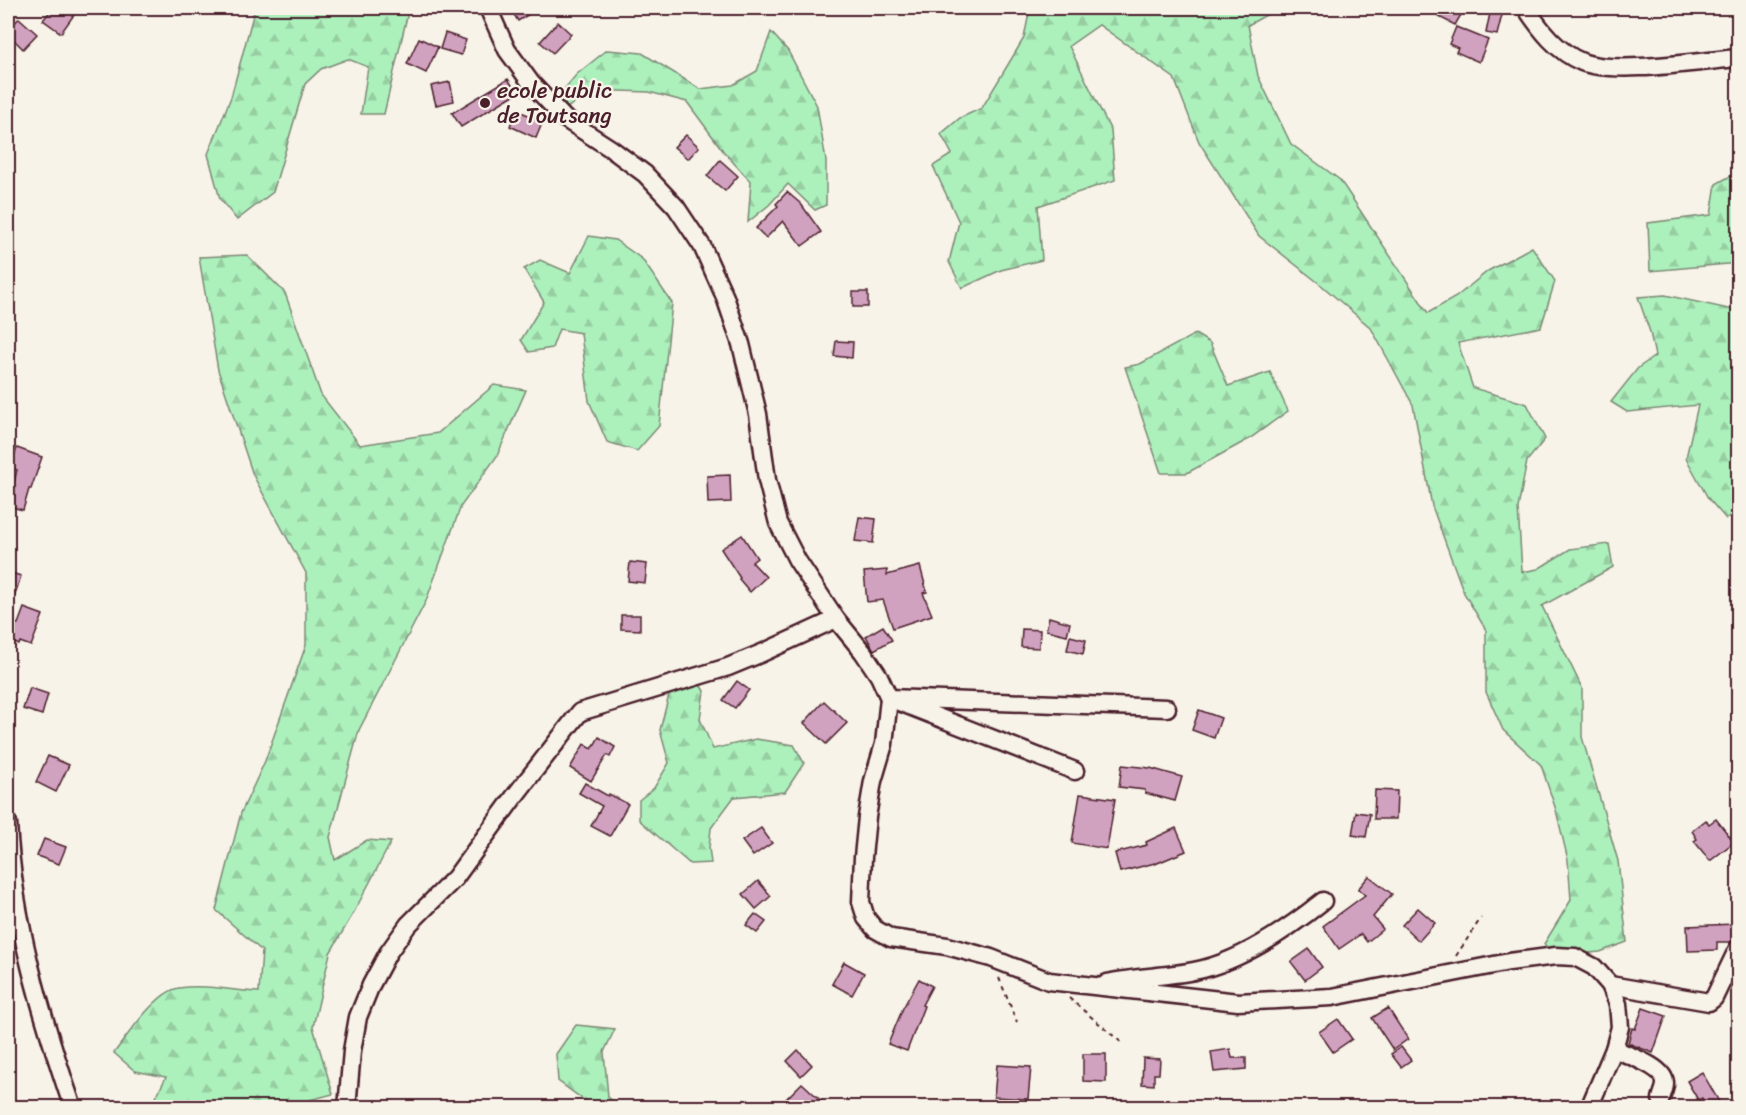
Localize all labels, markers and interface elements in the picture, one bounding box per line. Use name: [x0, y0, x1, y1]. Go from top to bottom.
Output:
place label: ecole public de Toutsang: [497, 71, 612, 135]
marker: ecole public de Toutsang: [478, 96, 492, 110]

